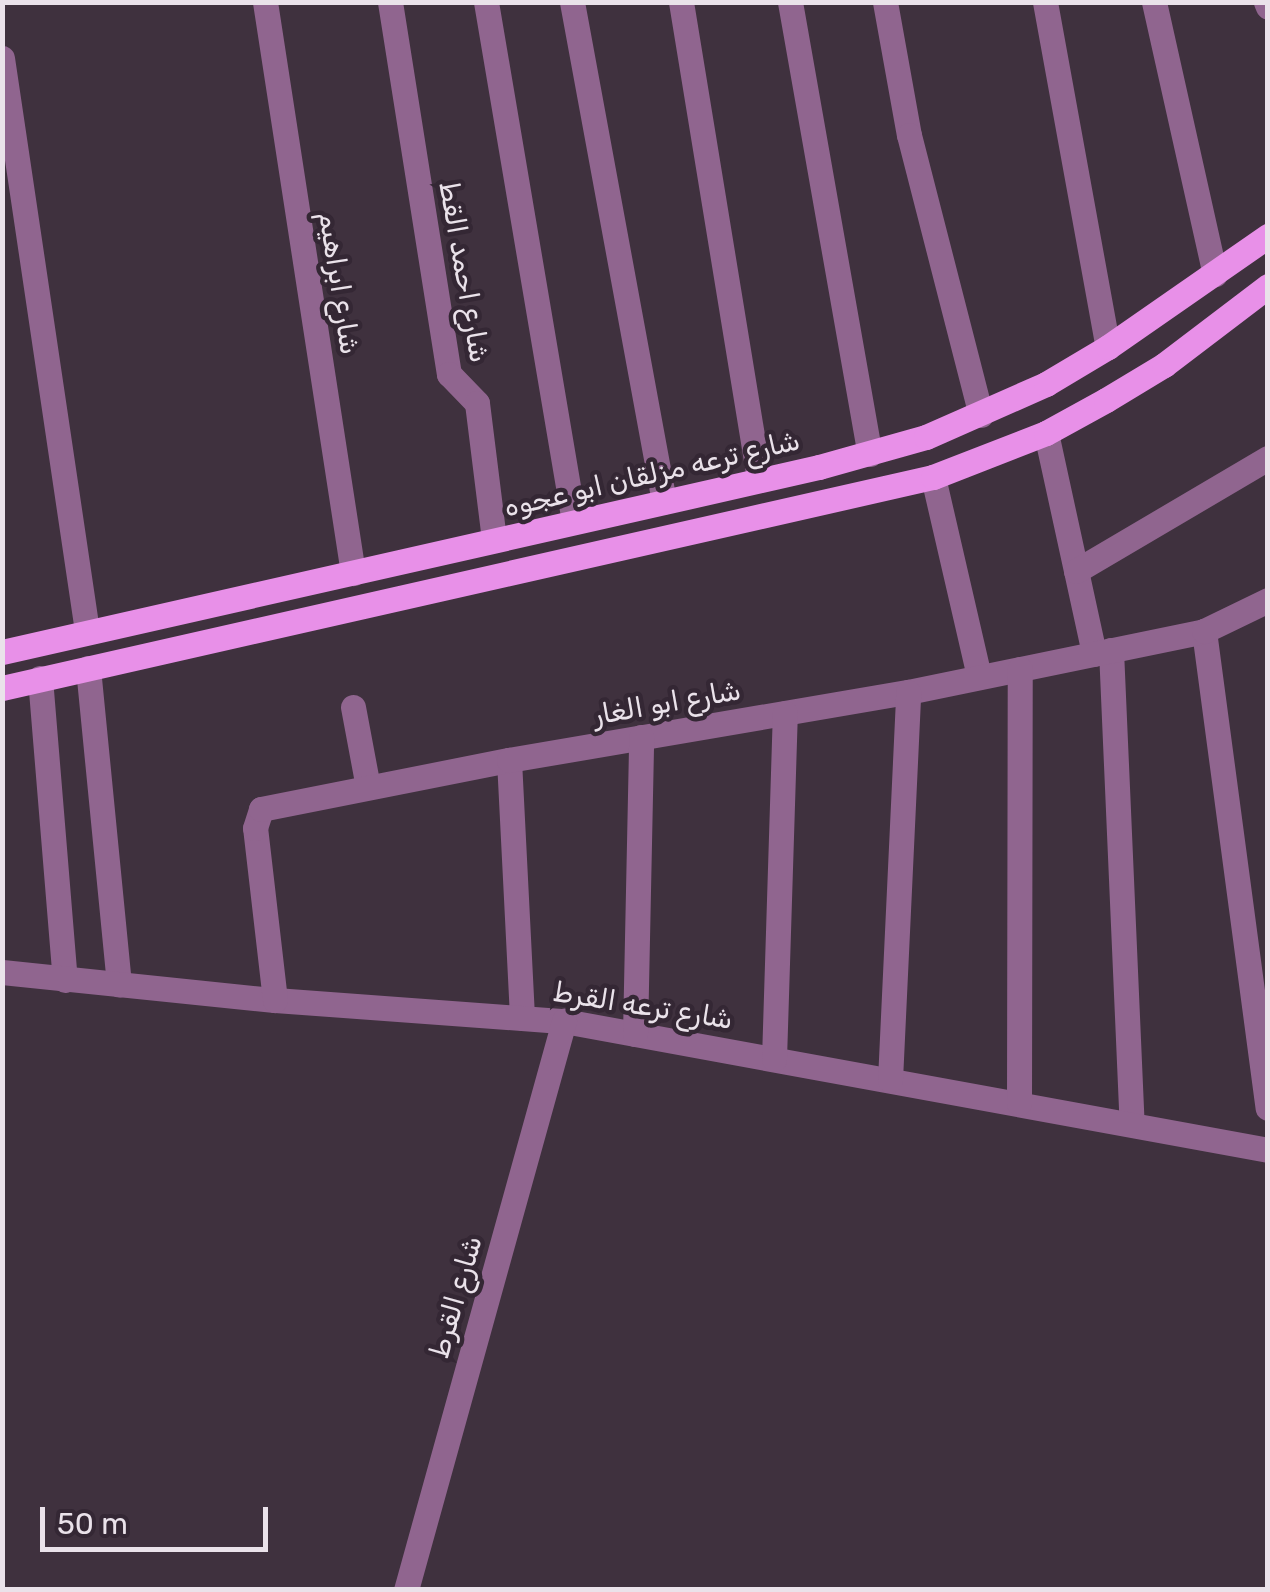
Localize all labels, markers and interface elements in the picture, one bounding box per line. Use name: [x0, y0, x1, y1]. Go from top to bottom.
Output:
street label: شارع احمد القط: [432, 179, 496, 365]
street label: شارع ابراهيم: [311, 209, 367, 357]
street label: شارع ترعه مزلقان ابو عجوه: [501, 424, 803, 524]
street label: شارع ابو الغار: [591, 673, 743, 733]
street label: شارع ترعه القرط: [551, 975, 735, 1037]
street label: شارع القرط: [423, 1232, 489, 1362]
scale bar: [45, 1487, 272, 1549]
text: 50 m: [57, 1506, 128, 1542]

